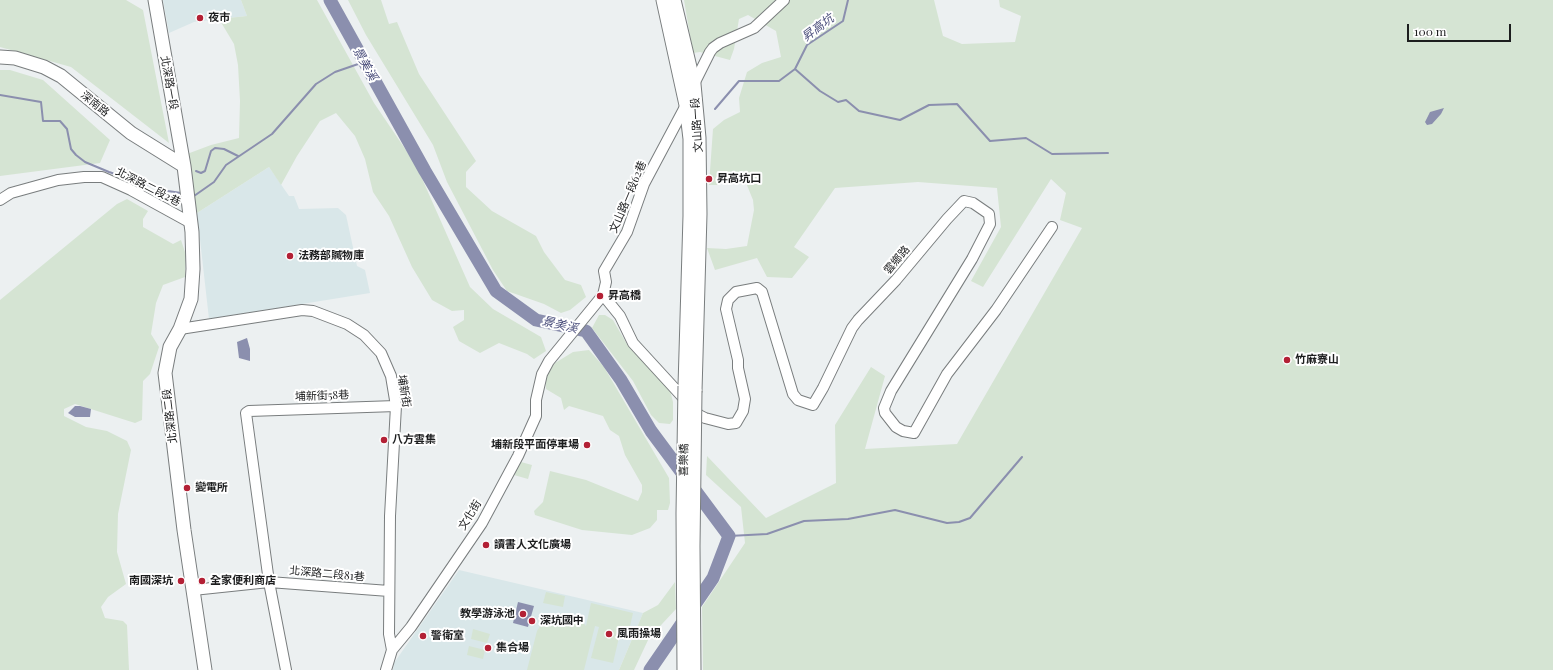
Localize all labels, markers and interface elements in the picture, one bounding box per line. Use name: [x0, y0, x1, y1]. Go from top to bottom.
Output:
place label: 夜市: [208, 11, 230, 25]
water label: 昇高坑: [799, 11, 837, 45]
marker: 夜市: [195, 13, 205, 23]
scale bar: [1409, 16, 1513, 42]
text: 100 m: [1414, 23, 1446, 39]
water label: 景美溪: [350, 45, 380, 83]
street label: 北深路一段: [158, 55, 180, 111]
street label: 深南路: [78, 88, 112, 120]
street label: 文山路一段: [688, 97, 706, 153]
street label: 文山路一段62巷: [607, 159, 649, 235]
street label: 北深路二段2巷: [113, 165, 183, 209]
place label: 昇高坑口: [717, 172, 761, 186]
marker: 昇高坑口: [704, 174, 714, 184]
street label: 雲鄉路: [881, 243, 913, 277]
place label: 法務部贓物庫: [298, 249, 364, 263]
marker: 法務部贓物庫: [285, 251, 295, 261]
place label: 昇高橋: [608, 289, 641, 303]
marker: 昇高橋: [595, 291, 605, 301]
water label: 景美溪: [541, 314, 579, 336]
place label: 竹麻寮山: [1295, 353, 1339, 367]
marker: 竹麻寮山: [1282, 355, 1292, 365]
street label: 埔新街: [395, 374, 413, 408]
street label: 北深路二段: [160, 388, 180, 444]
street label: 埔新街58巷: [295, 388, 349, 404]
place label: 八方雲集: [392, 433, 436, 447]
marker: 八方雲集: [379, 435, 389, 445]
place label: 埔新段平面停車場: [491, 438, 579, 452]
marker: 埔新段平面停車場: [582, 440, 592, 450]
street label: 喜樂橋: [677, 443, 691, 477]
place label: 變電所: [195, 481, 228, 495]
marker: 變電所: [182, 483, 192, 493]
street label: 文化街: [456, 498, 484, 532]
place label: 讀書人文化廣場: [494, 538, 571, 552]
marker: 讀書人文化廣場: [481, 540, 491, 550]
street label: 北深路二段81巷: [289, 564, 365, 584]
place label: 南國深坑: [129, 574, 173, 588]
place label: 全家便利商店: [210, 574, 276, 588]
marker: 南國深坑: [176, 576, 186, 586]
marker: 全家便利商店: [197, 576, 207, 586]
place label: 教學游泳池: [460, 607, 515, 621]
marker: 教學游泳池: [518, 609, 528, 619]
place label: 深坑國中: [540, 614, 584, 628]
marker: 深坑國中: [527, 616, 537, 626]
place label: 風雨操場: [617, 627, 661, 641]
place label: 警衛室: [431, 629, 464, 643]
marker: 風雨操場: [604, 629, 614, 639]
marker: 警衛室: [418, 631, 428, 641]
place label: 集合場: [496, 641, 529, 655]
marker: 集合場: [483, 643, 493, 653]

